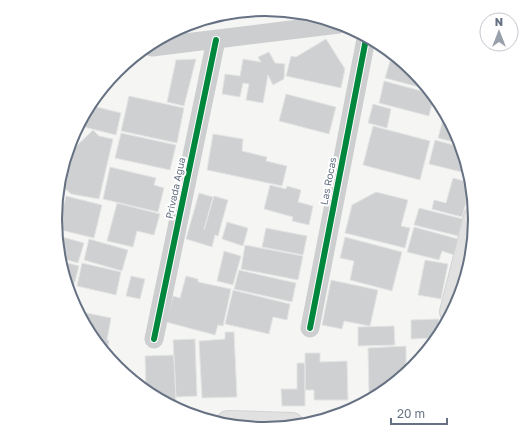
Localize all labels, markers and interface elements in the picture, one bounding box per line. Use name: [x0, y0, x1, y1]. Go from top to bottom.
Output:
north arrow: [479, 12, 519, 52]
text: N: [495, 15, 503, 28]
street label: Privada Agua: [163, 156, 187, 220]
street label: Las Rocas: [317, 156, 339, 206]
scale bar: [391, 400, 447, 426]
text: 20 m: [397, 406, 425, 421]

